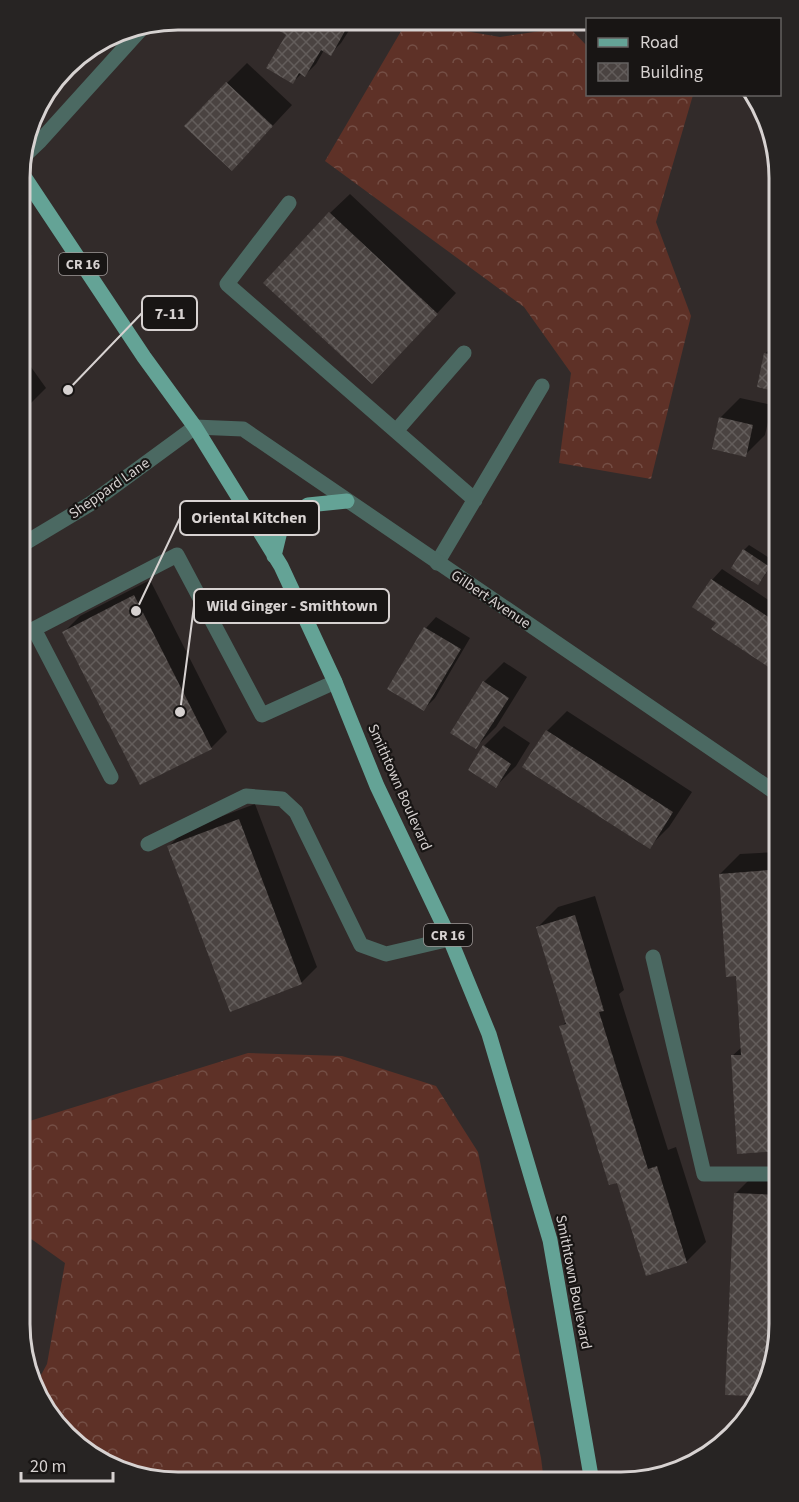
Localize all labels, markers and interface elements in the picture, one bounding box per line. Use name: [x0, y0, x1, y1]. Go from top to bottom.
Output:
legend: [586, 18, 781, 96]
text: Road: [640, 30, 679, 55]
text: Building: [640, 60, 703, 85]
road number: CR 16: [59, 253, 107, 275]
callout: 7-11: [142, 296, 197, 330]
text: 7-11: [155, 303, 185, 325]
street label: Sheppard Lane: [65, 453, 154, 524]
callout: Oriental Kitchen: [180, 501, 319, 535]
text: Oriental Kitchen: [191, 507, 307, 529]
street label: Gilbert Avenue: [447, 565, 535, 634]
callout: Wild Ginger - Smithtown: [194, 589, 389, 623]
text: Wild Ginger - Smithtown: [206, 595, 378, 617]
street label: Smithtown Boulevard: [362, 721, 437, 854]
road number: CR 16: [424, 924, 472, 946]
street label: Smithtown Boulevard: [550, 1213, 597, 1351]
scale bar: [21, 1445, 112, 1483]
text: 20 m: [30, 1454, 66, 1479]

